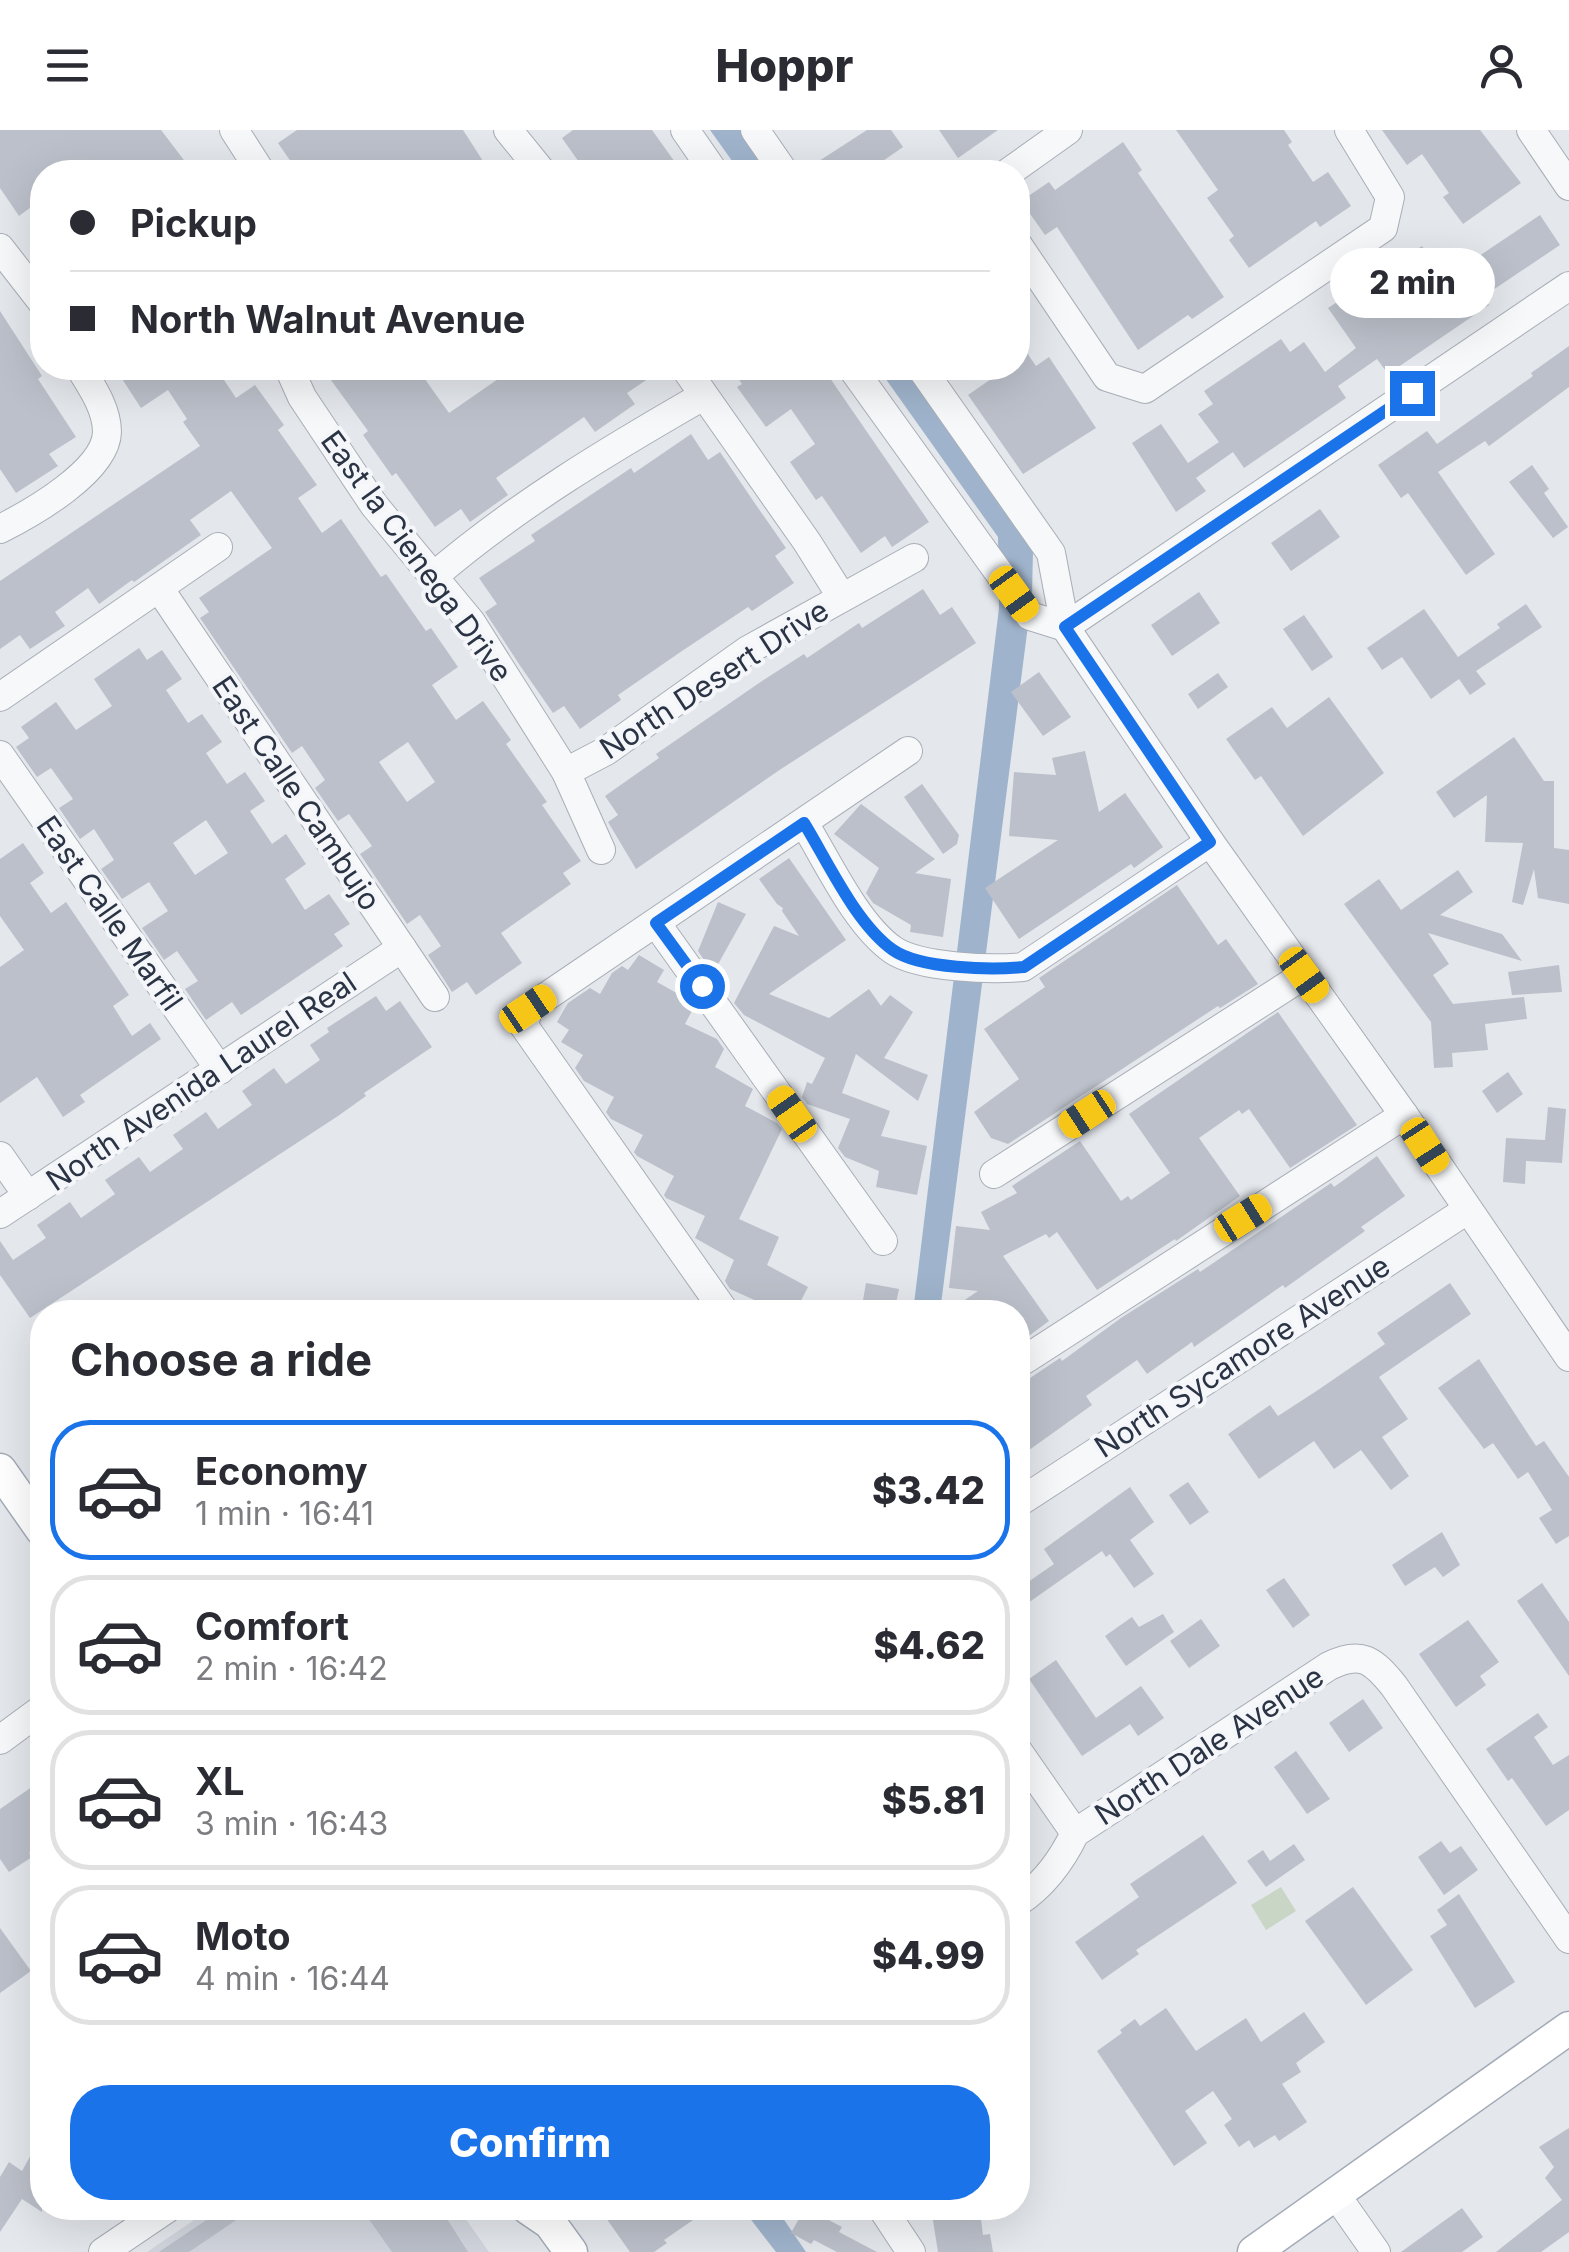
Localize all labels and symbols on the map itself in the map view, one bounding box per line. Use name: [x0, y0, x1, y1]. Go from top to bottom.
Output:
callout: 2 min: [1330, 248, 1494, 318]
route end: [1390, 371, 1435, 416]
street label: East la Cienega Drive: [314, 423, 520, 689]
car: [984, 561, 1044, 627]
street label: North Desert Drive: [593, 592, 835, 766]
street label: East Calle Cambujo: [205, 669, 389, 917]
street label: East Calle Marfil: [29, 809, 191, 1017]
car: [1274, 942, 1334, 1008]
street label: North Avenida Laurel Real: [39, 964, 363, 1198]
route start: [680, 964, 725, 1009]
car: [495, 980, 561, 1038]
car: [763, 1081, 821, 1147]
car: [1054, 1085, 1120, 1143]
car: [1396, 1113, 1454, 1179]
car: [1210, 1189, 1276, 1247]
street label: North Sycamore Avenue: [1088, 1247, 1396, 1465]
street label: North Dale Avenue: [1088, 1658, 1330, 1832]

